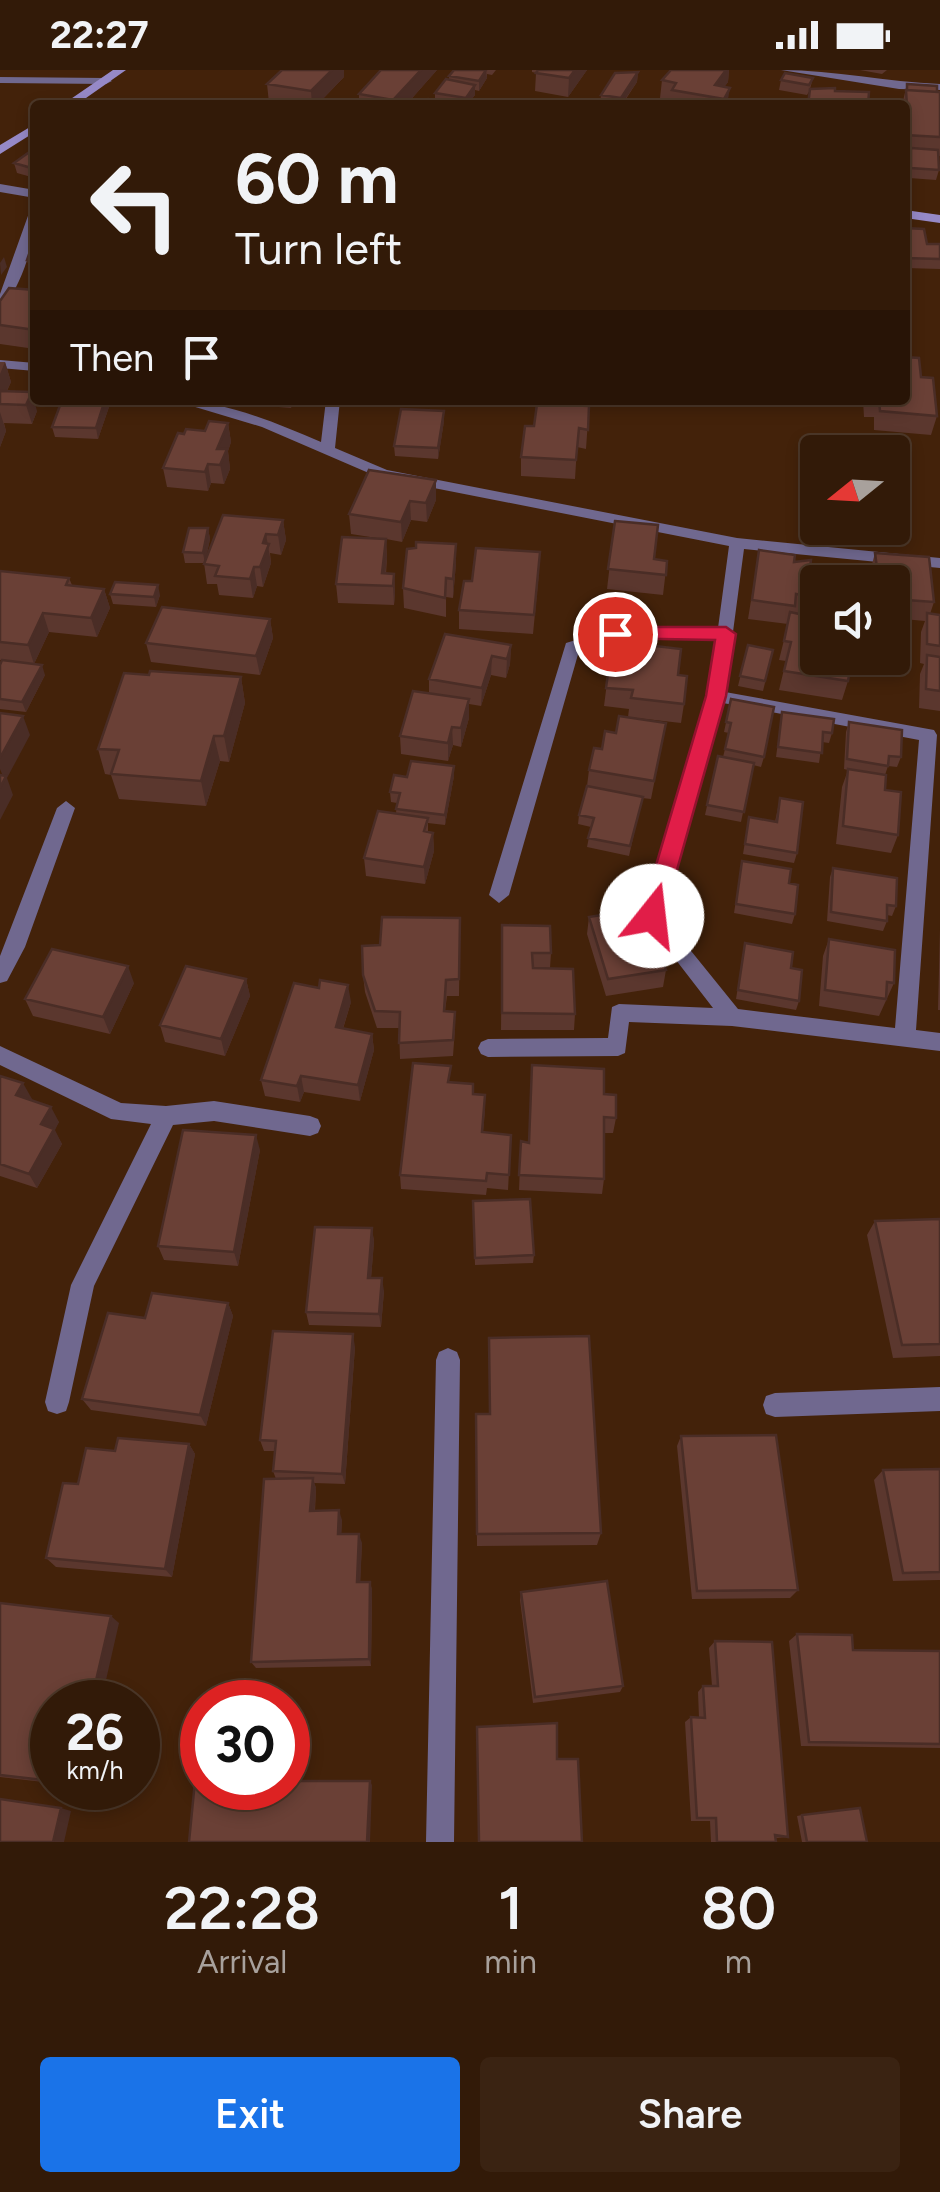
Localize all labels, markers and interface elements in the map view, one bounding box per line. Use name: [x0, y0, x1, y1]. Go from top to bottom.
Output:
text: 22:27: [50, 12, 149, 58]
text: 60 m: [235, 136, 399, 221]
icon: left: [70, 140, 200, 270]
text: Turn left: [235, 221, 402, 275]
icon: arrive: [174, 330, 229, 385]
text: Then: [70, 335, 154, 381]
north arrow: [800, 435, 910, 545]
map controls: [800, 435, 910, 675]
button: sound: [800, 565, 910, 675]
pin: [573, 592, 658, 677]
icon: arrive: [588, 607, 643, 662]
position arrow: [600, 864, 704, 968]
speed limit sign: 30: [180, 1680, 310, 1810]
text: 26: [66, 1702, 124, 1763]
text: km/h: [66, 1755, 124, 1785]
text: 22:28: [164, 1872, 320, 1944]
text: 1: [498, 1872, 523, 1944]
text: 80: [701, 1872, 776, 1944]
text: Arrival: [197, 1943, 287, 1981]
text: min: [484, 1943, 537, 1981]
text: m: [725, 1943, 752, 1981]
button: Exit: [40, 2057, 460, 2172]
button: Share: [480, 2057, 900, 2172]

